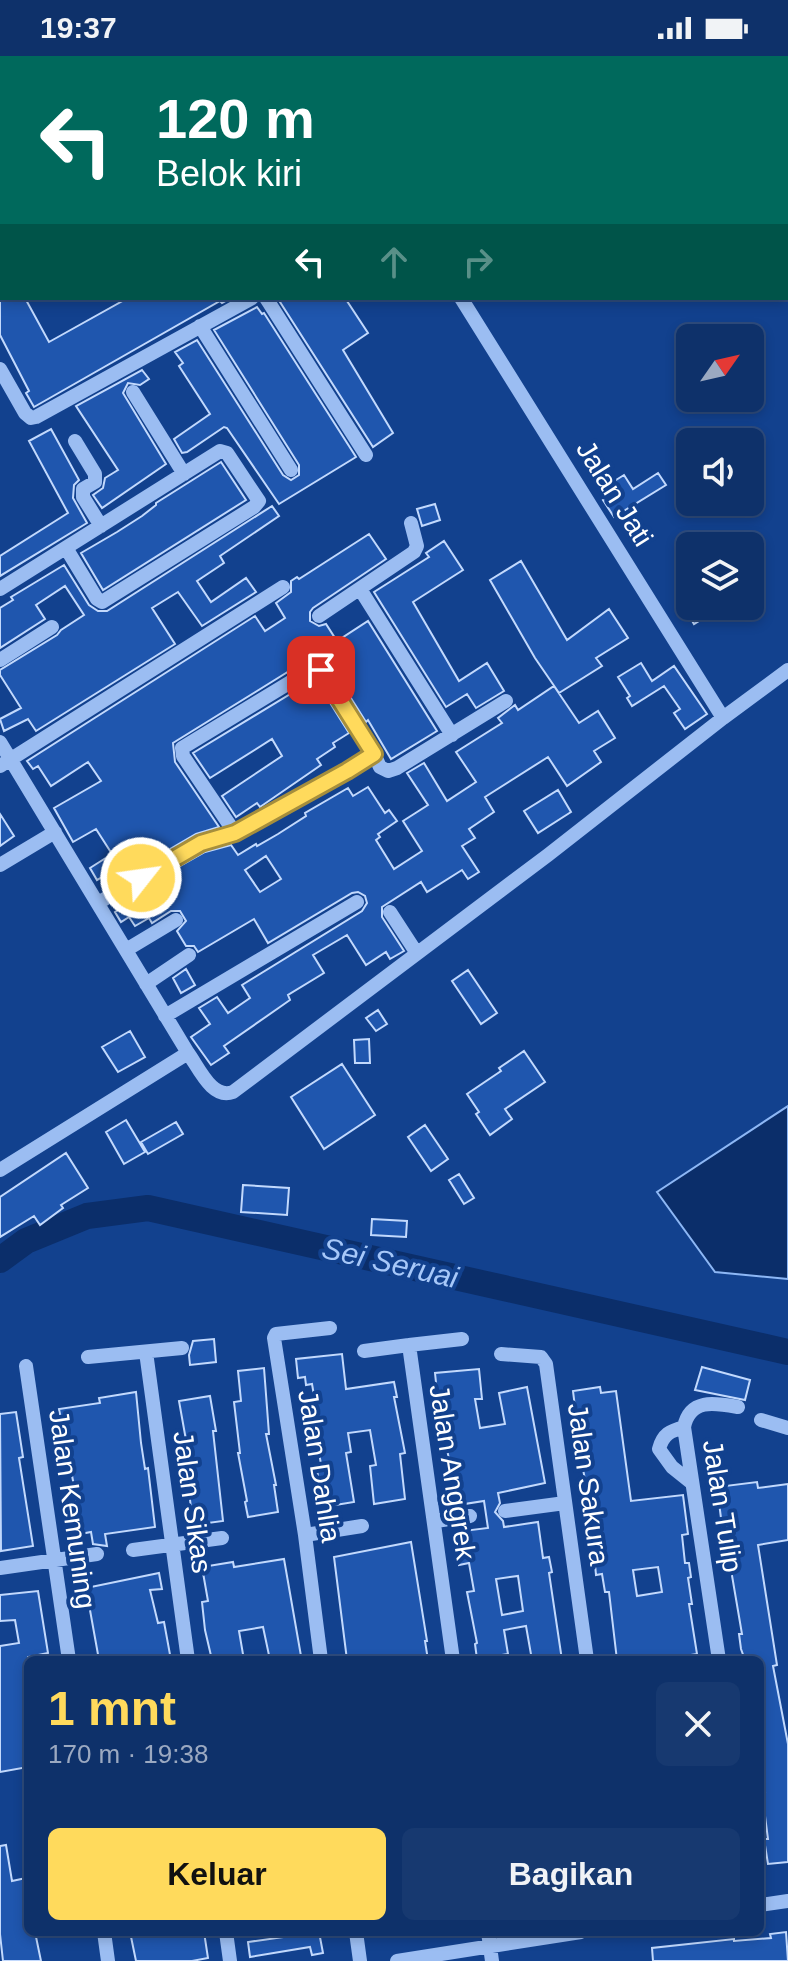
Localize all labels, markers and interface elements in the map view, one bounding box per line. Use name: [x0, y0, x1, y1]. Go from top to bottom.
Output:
text: 19:37: [40, 11, 117, 44]
text: 120 m: [156, 87, 315, 150]
icon: left: [24, 88, 128, 192]
text: Belok kiri: [156, 153, 302, 194]
icon: left: [288, 240, 332, 284]
icon: ahead: [372, 240, 416, 284]
icon: right: [456, 240, 500, 284]
north arrow: [676, 324, 764, 412]
map controls: [676, 324, 764, 620]
button: sound: [676, 428, 764, 516]
street label: Jalan Jati: [570, 435, 659, 552]
button: layers: [676, 532, 764, 620]
pin: [287, 636, 355, 704]
icon: arrive: [299, 648, 343, 692]
position arrow: [99, 836, 183, 920]
water label: Sei Seruai: [319, 1231, 463, 1294]
street label: Jalan Anggrek: [423, 1382, 482, 1563]
street label: Jalan Dahlia: [292, 1388, 347, 1545]
street label: Jalan Sakura: [562, 1401, 615, 1568]
street label: Jalan Kemuning: [43, 1407, 102, 1611]
street label: Jalan Sikas: [167, 1429, 218, 1575]
street label: Jalan Tulip: [697, 1438, 748, 1575]
text: 1 mnt: [48, 1682, 176, 1735]
button: close: [656, 1682, 740, 1766]
text: 170 m · 19:38: [48, 1739, 208, 1769]
button: Keluar: [48, 1828, 386, 1920]
button: Bagikan: [402, 1828, 740, 1920]

